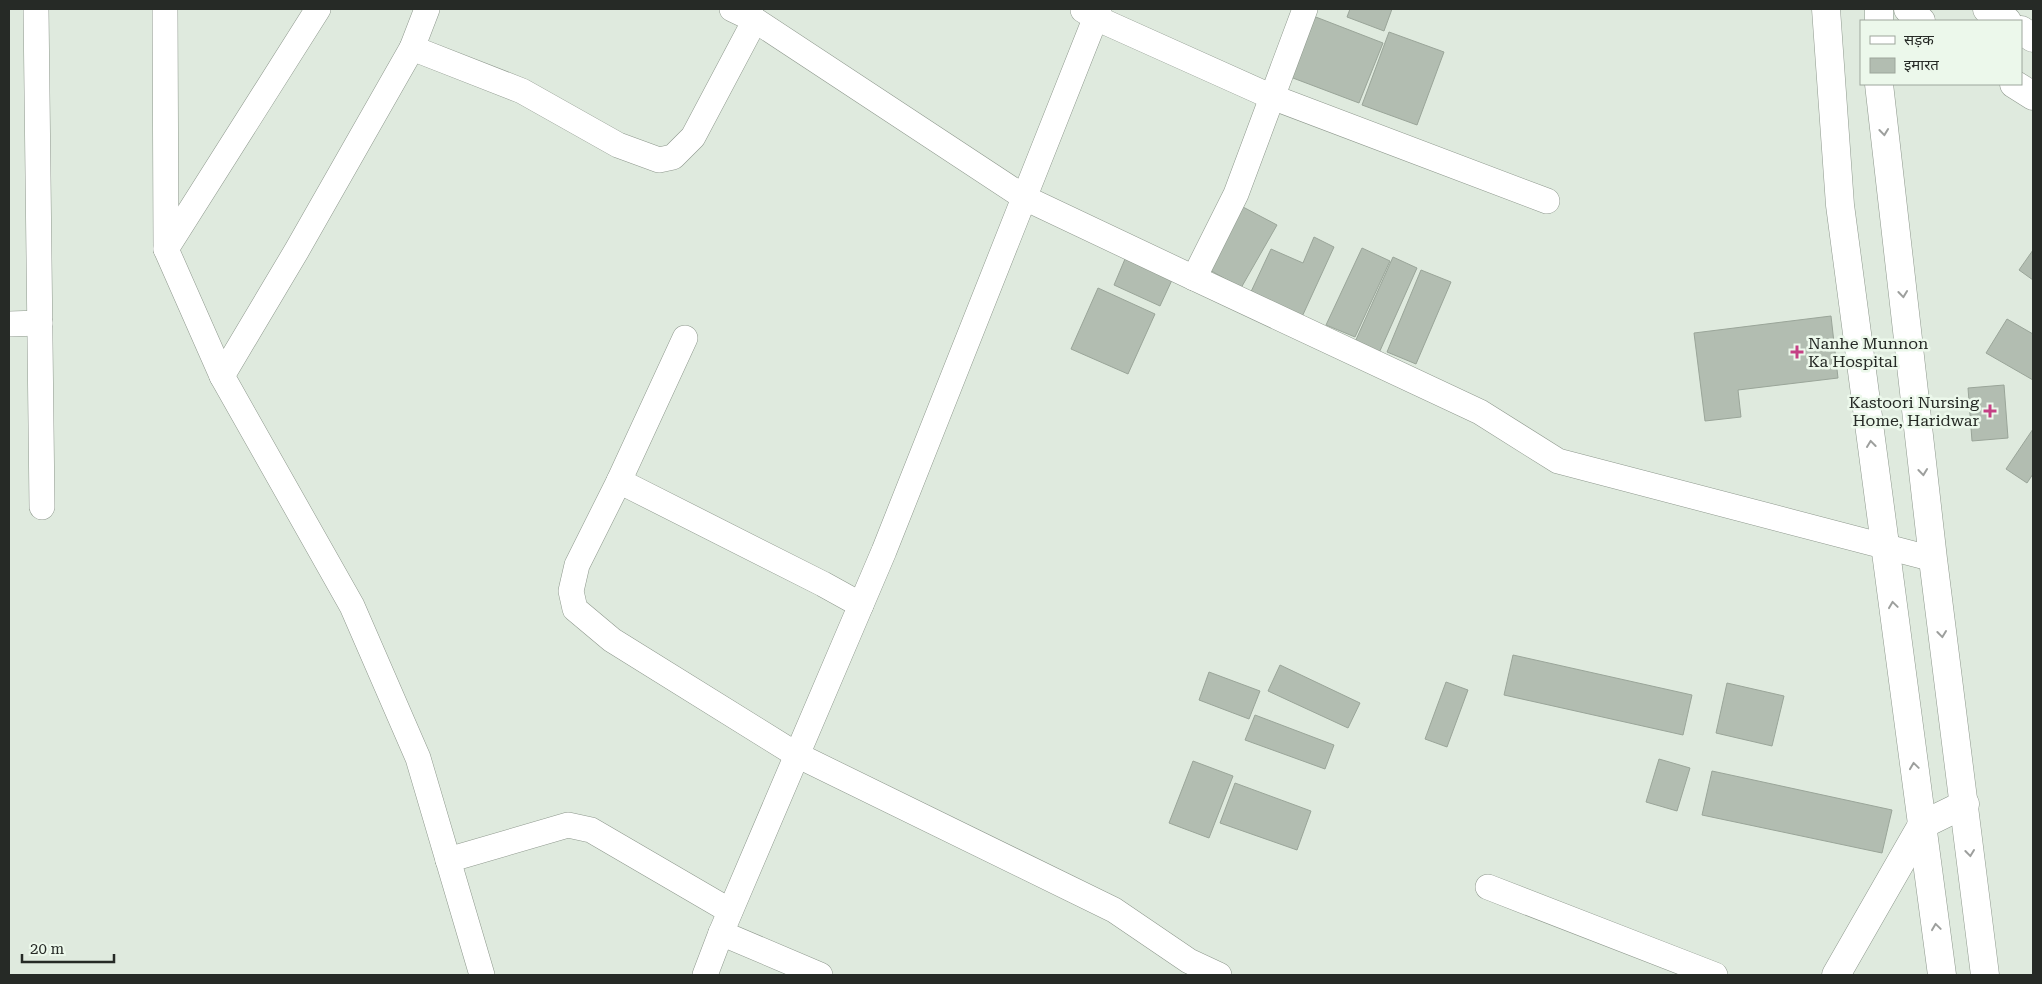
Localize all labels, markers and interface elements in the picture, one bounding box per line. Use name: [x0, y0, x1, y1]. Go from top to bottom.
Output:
legend: [1860, 20, 2022, 85]
text: सड़क: [1904, 31, 1934, 49]
text: इमारत: [1904, 56, 1939, 74]
one-way arrow: [1878, 128, 1889, 136]
one-way arrow: [1897, 290, 1908, 298]
place label: Nanhe Munnon Ka Hospital: [1808, 334, 1928, 371]
marker: Nanhe Munnon Ka Hospital: [1790, 345, 1804, 359]
place label: Kastoori Nursing Home, Haridwar: [1849, 393, 1980, 430]
marker: Kastoori Nursing Home, Haridwar: [1983, 404, 1997, 418]
one-way arrow: [1867, 439, 1877, 448]
one-way arrow: [1917, 469, 1928, 477]
one-way arrow: [1888, 601, 1898, 609]
one-way arrow: [1937, 629, 1947, 638]
one-way arrow: [1909, 762, 1920, 770]
one-way arrow: [1964, 849, 1975, 857]
one-way arrow: [1931, 923, 1942, 931]
scale bar: [22, 932, 115, 964]
text: 20 m: [30, 940, 65, 958]

